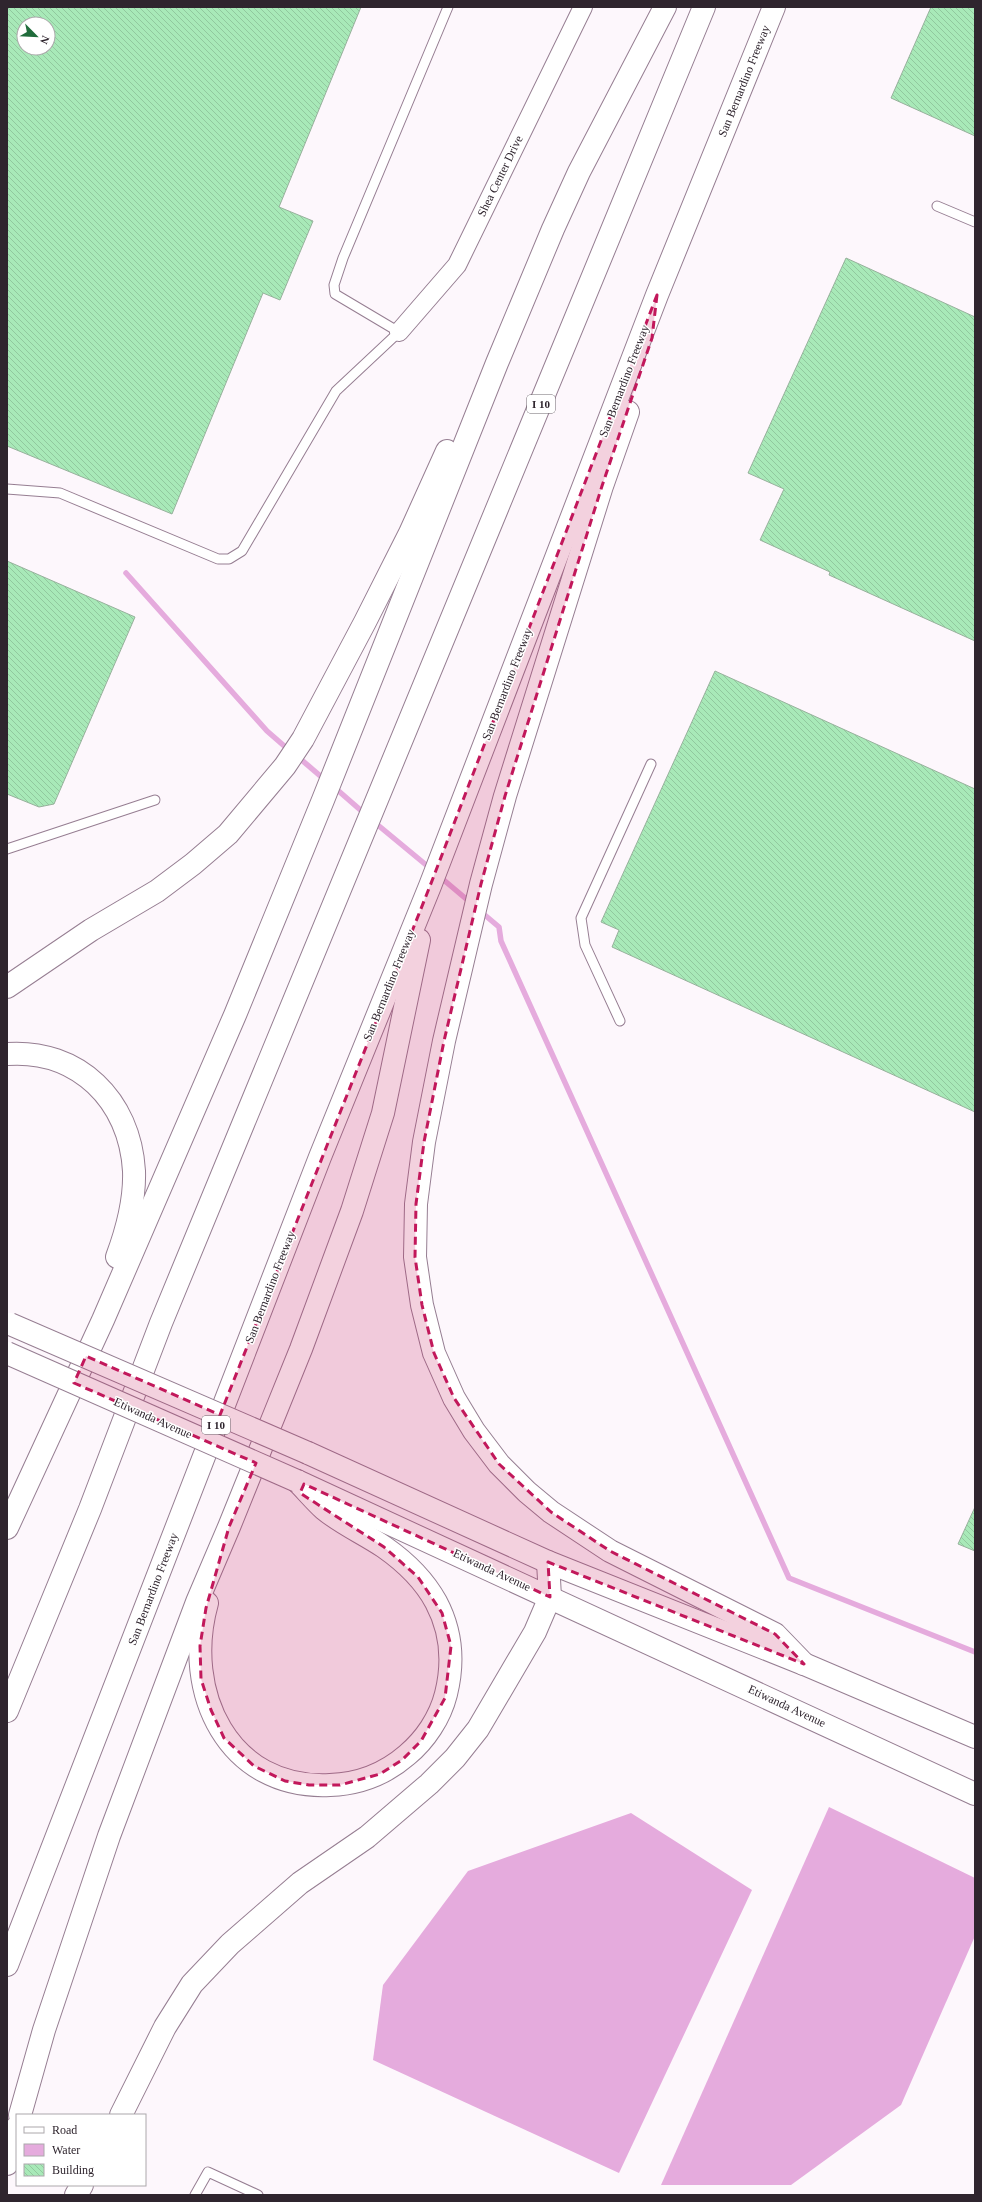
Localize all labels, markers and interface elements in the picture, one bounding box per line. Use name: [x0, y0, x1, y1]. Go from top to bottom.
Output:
north arrow: [16, 16, 56, 56]
street label: San Bernardino Freeway: [715, 23, 773, 139]
text: N: [38, 34, 52, 46]
street label: Shea Center Drive: [474, 133, 526, 219]
street label: San Bernardino Freeway: [596, 323, 652, 439]
road number: I 10: [527, 395, 555, 413]
street label: San Bernardino Freeway: [479, 626, 535, 742]
street label: San Bernardino Freeway: [360, 927, 418, 1043]
street label: San Bernardino Freeway: [242, 1229, 298, 1345]
street label: Etiwanda Avenue: [112, 1395, 194, 1441]
road number: I 10: [202, 1416, 230, 1434]
street label: San Bernardino Freeway: [125, 1531, 181, 1647]
street label: Etiwanda Avenue: [451, 1546, 533, 1594]
street label: Etiwanda Avenue: [746, 1682, 828, 1730]
legend: [16, 2114, 146, 2186]
text: Road: [52, 2123, 77, 2137]
text: Water: [52, 2143, 80, 2157]
text: Building: [52, 2163, 94, 2177]

